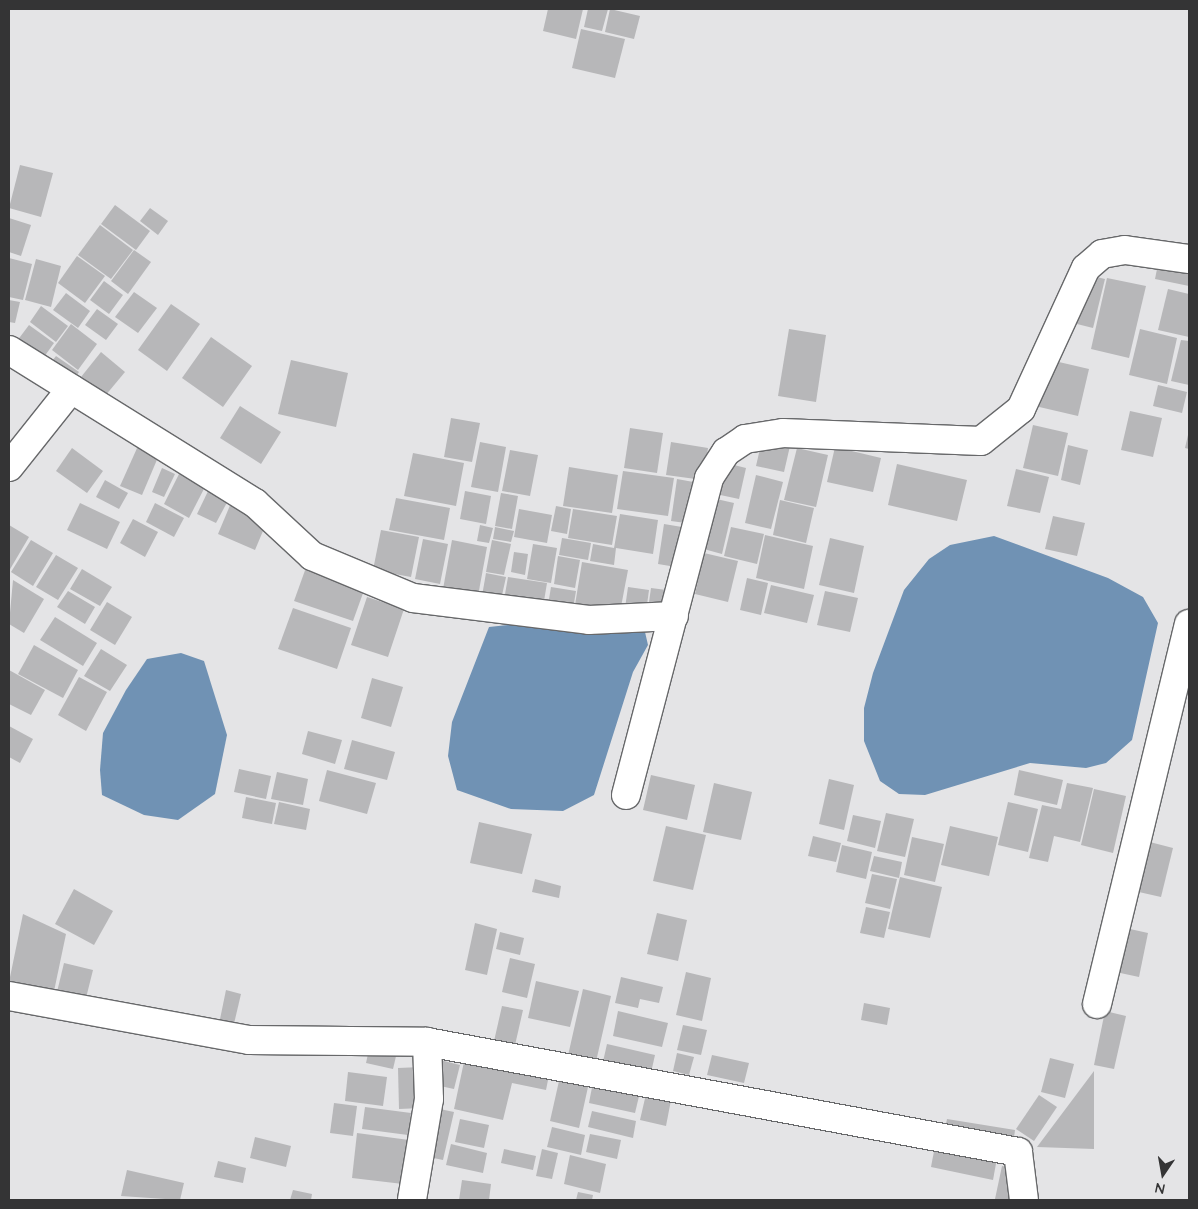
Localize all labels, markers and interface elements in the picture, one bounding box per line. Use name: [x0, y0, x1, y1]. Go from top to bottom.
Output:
north arrow: [1138, 1149, 1188, 1199]
text: N: [1153, 1179, 1167, 1199]

